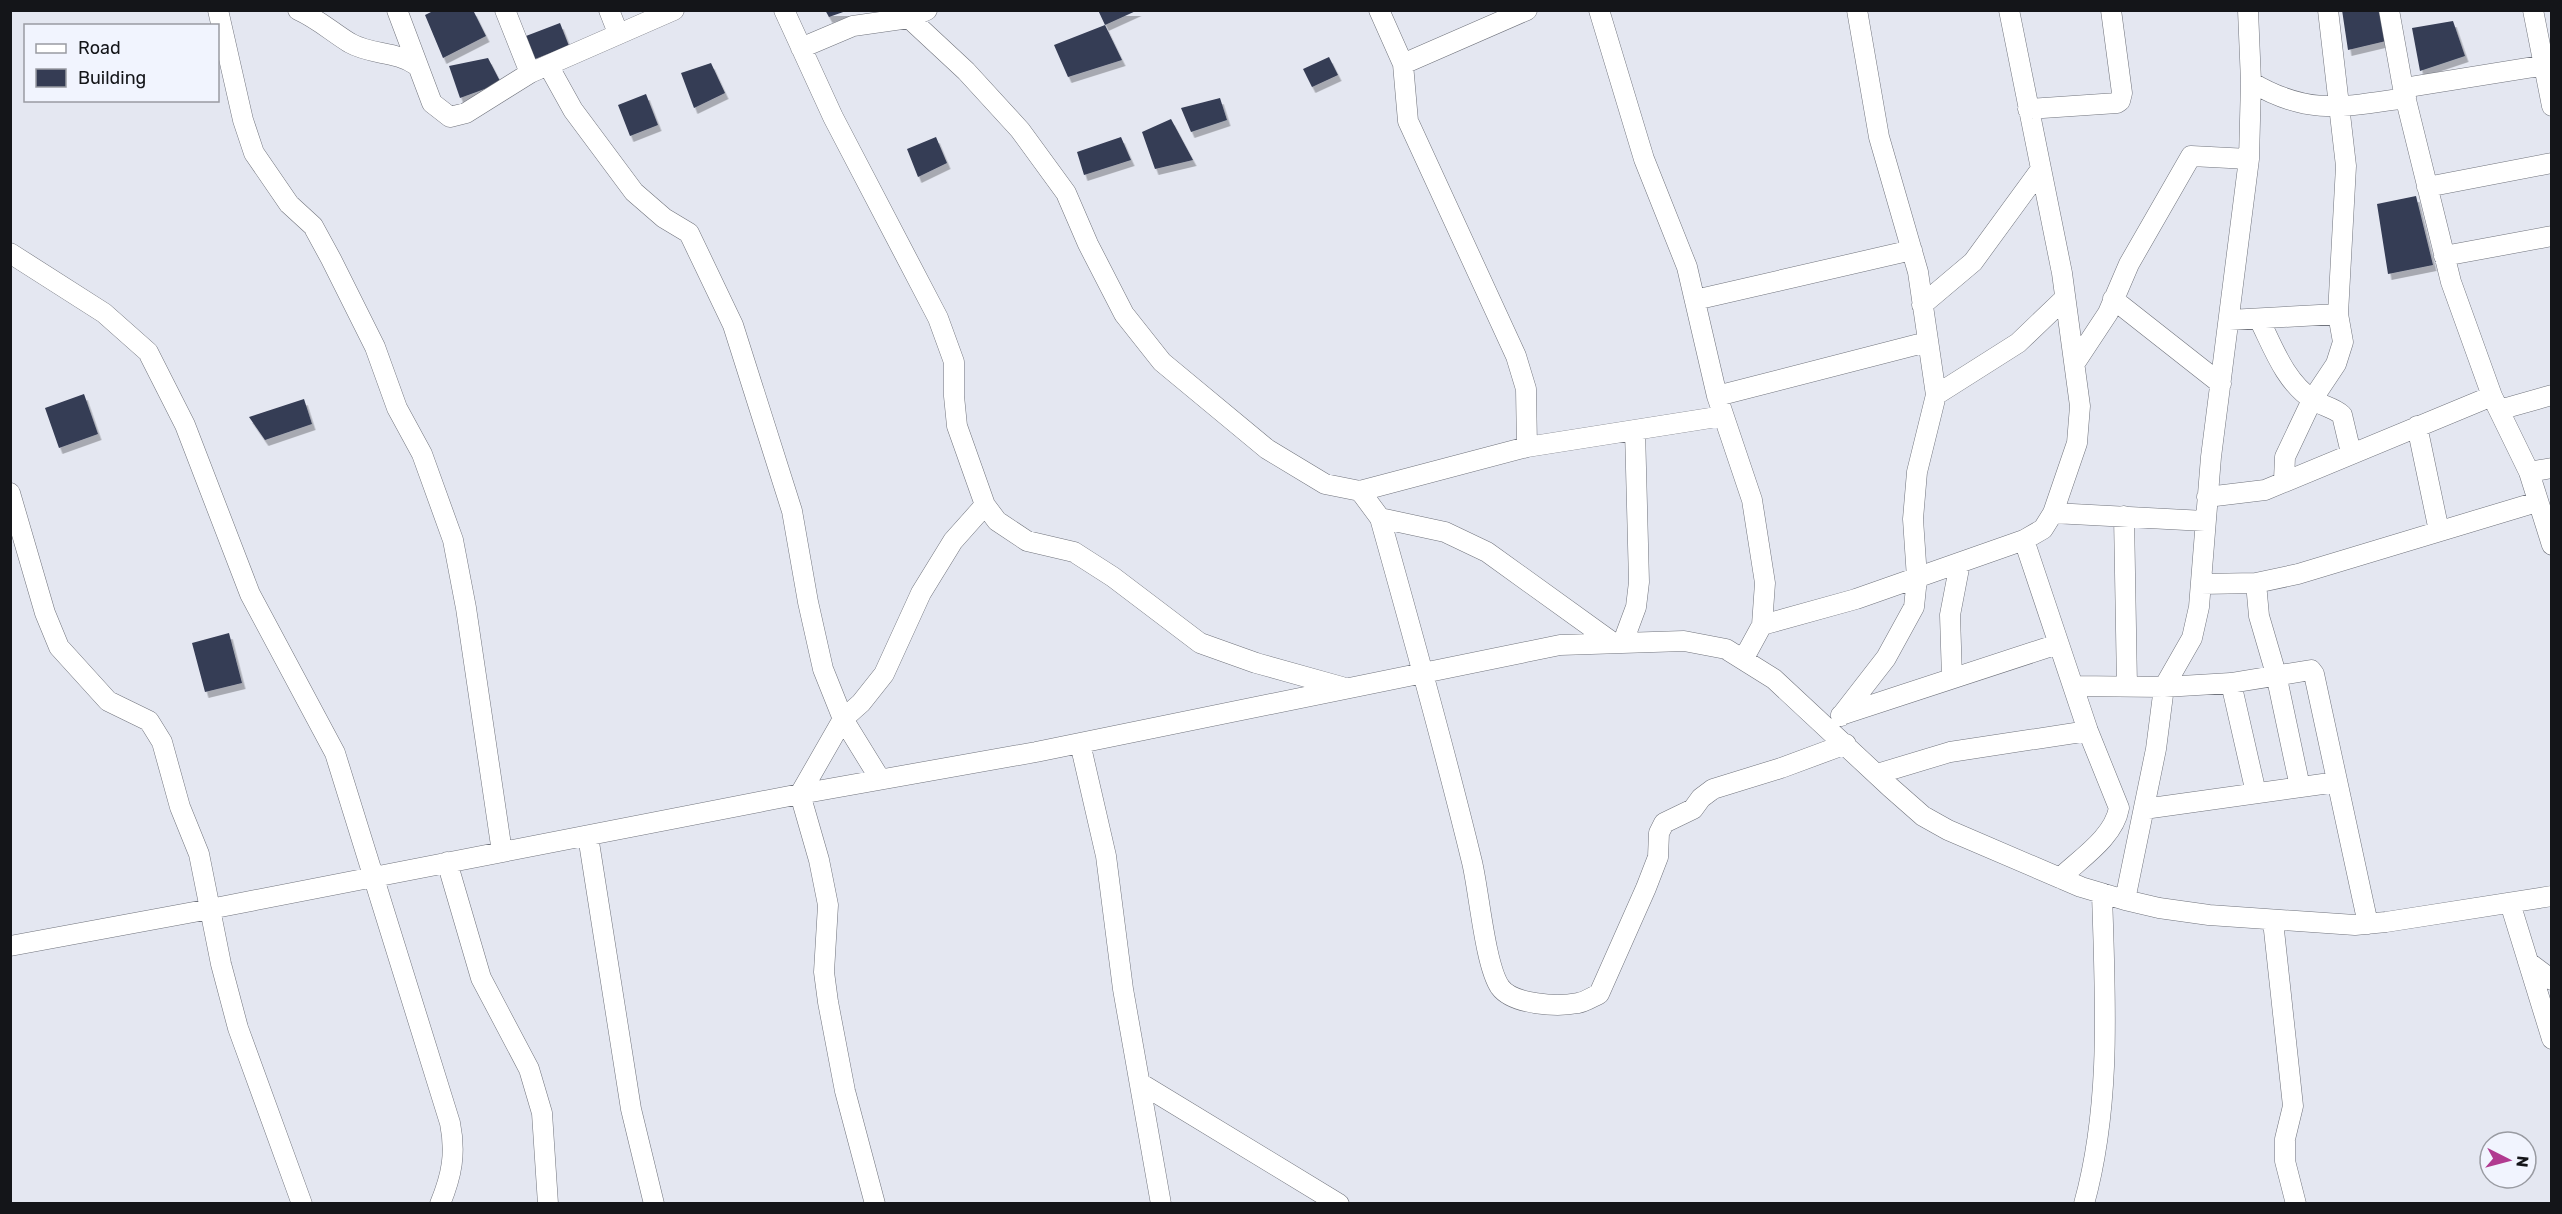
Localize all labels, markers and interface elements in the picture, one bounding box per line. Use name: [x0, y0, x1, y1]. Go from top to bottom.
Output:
legend: [24, 24, 219, 102]
text: Road: [78, 37, 121, 59]
text: Building: [78, 67, 146, 89]
north arrow: [2478, 1130, 2538, 1190]
text: N: [2512, 1155, 2532, 1168]

